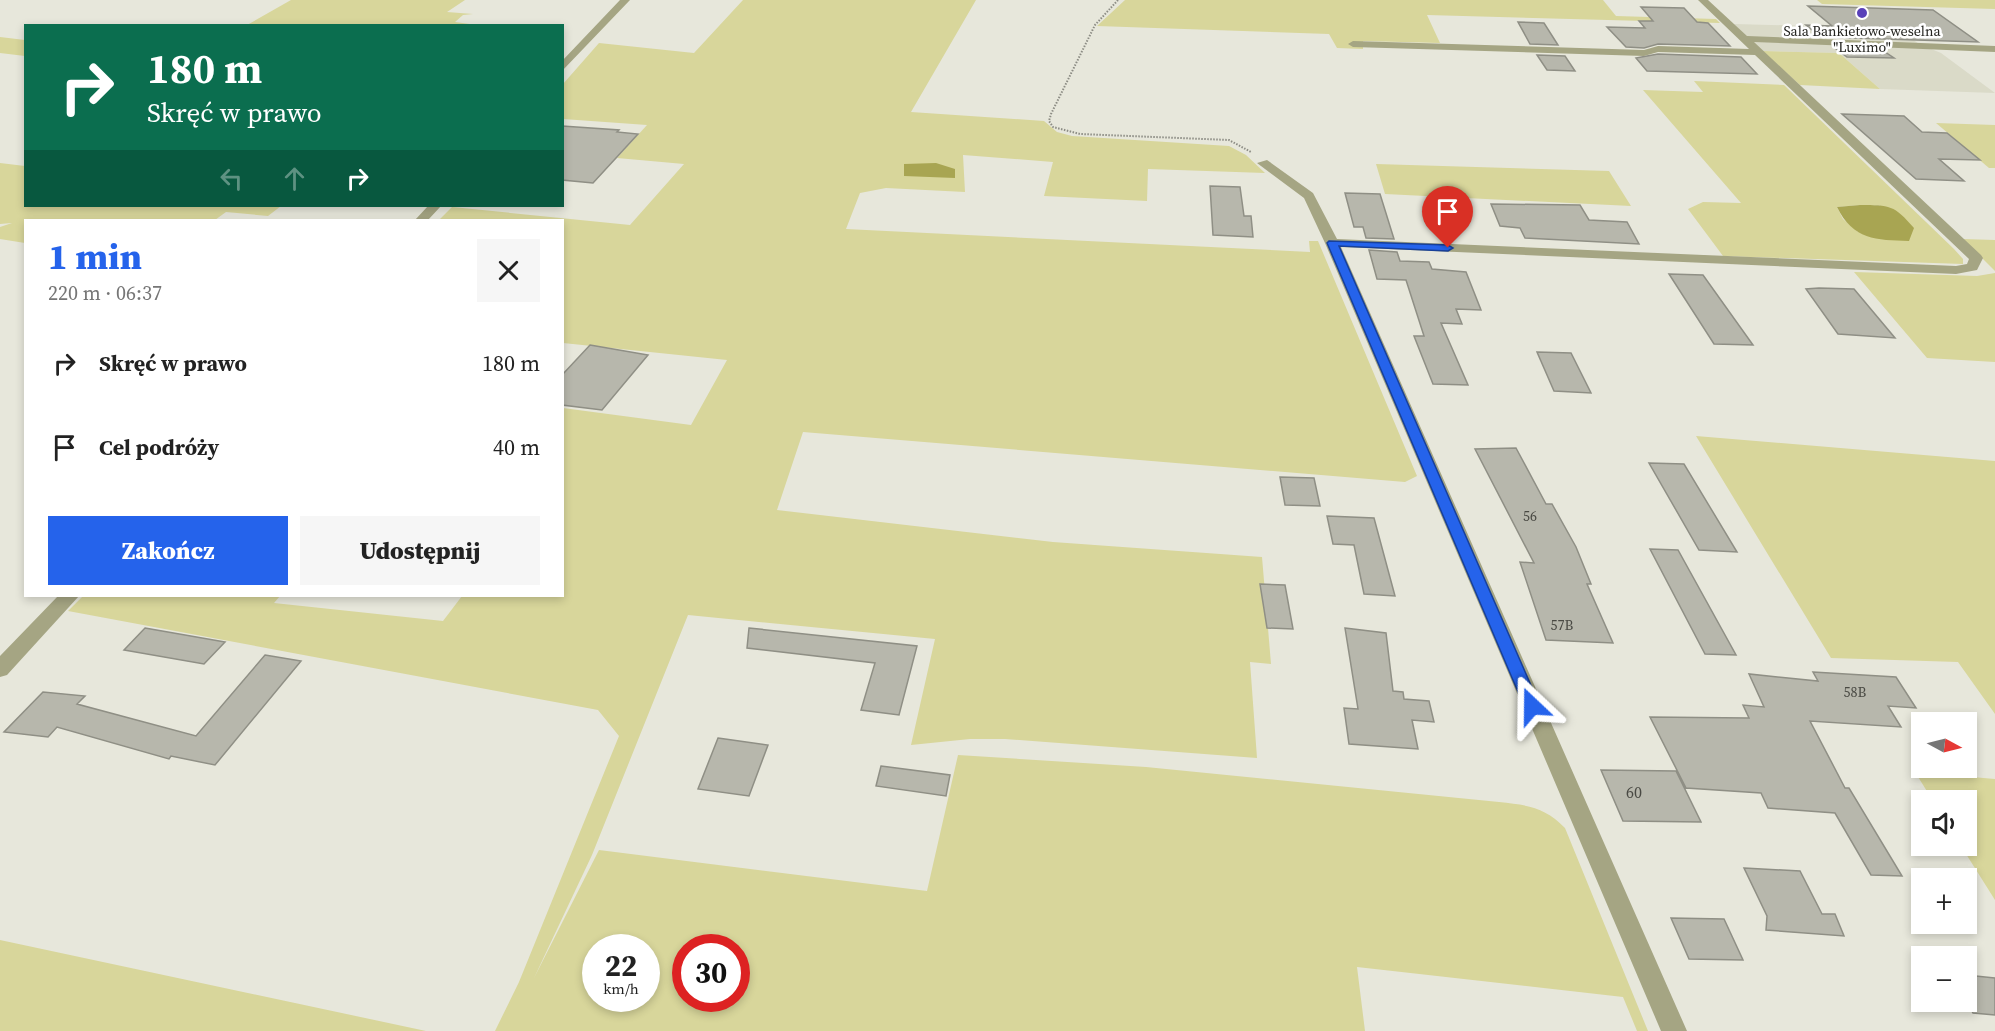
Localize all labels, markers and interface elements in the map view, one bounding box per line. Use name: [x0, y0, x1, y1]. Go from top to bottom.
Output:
marker: Sala Bankietowo-weselna "Luximo": [1855, 6, 1869, 20]
place label: Sala Bankietowo-weselna "Luximo": [1783, 21, 1941, 57]
text: 180 m: [147, 39, 262, 97]
icon: right: [48, 48, 126, 126]
text: Skręć w prawo: [147, 94, 322, 131]
icon: left: [215, 162, 248, 195]
icon: ahead: [278, 162, 311, 195]
icon: right: [341, 162, 374, 195]
pin: [1422, 186, 1473, 248]
icon: arrive: [1431, 195, 1464, 228]
text: 1 min: [48, 232, 142, 281]
button: close: [477, 239, 540, 302]
text: 220 m · 06:37: [48, 279, 162, 307]
icon: right: [48, 347, 81, 380]
text: Skręć w prawo: [99, 348, 247, 378]
text: 180 m: [482, 348, 540, 378]
icon: arrive: [48, 431, 81, 464]
text: Cel podróży: [99, 432, 219, 462]
text: 40 m: [493, 432, 540, 462]
house number: 56: [1523, 506, 1537, 526]
button: Zakończ: [48, 516, 288, 585]
button: Udostępnij: [300, 516, 540, 585]
house number: 57B: [1551, 615, 1574, 635]
position arrow: [1500, 674, 1564, 738]
house number: 58B: [1844, 682, 1867, 702]
north arrow: [1911, 712, 1977, 778]
map controls: [1911, 712, 1977, 1012]
house number: 60: [1626, 781, 1642, 803]
button: sound: [1911, 790, 1977, 856]
button: +: [1911, 868, 1977, 934]
speed limit sign: 30: [672, 934, 750, 1012]
text: 22: [605, 945, 637, 986]
button: −: [1911, 946, 1977, 1012]
text: km/h: [603, 978, 639, 999]

